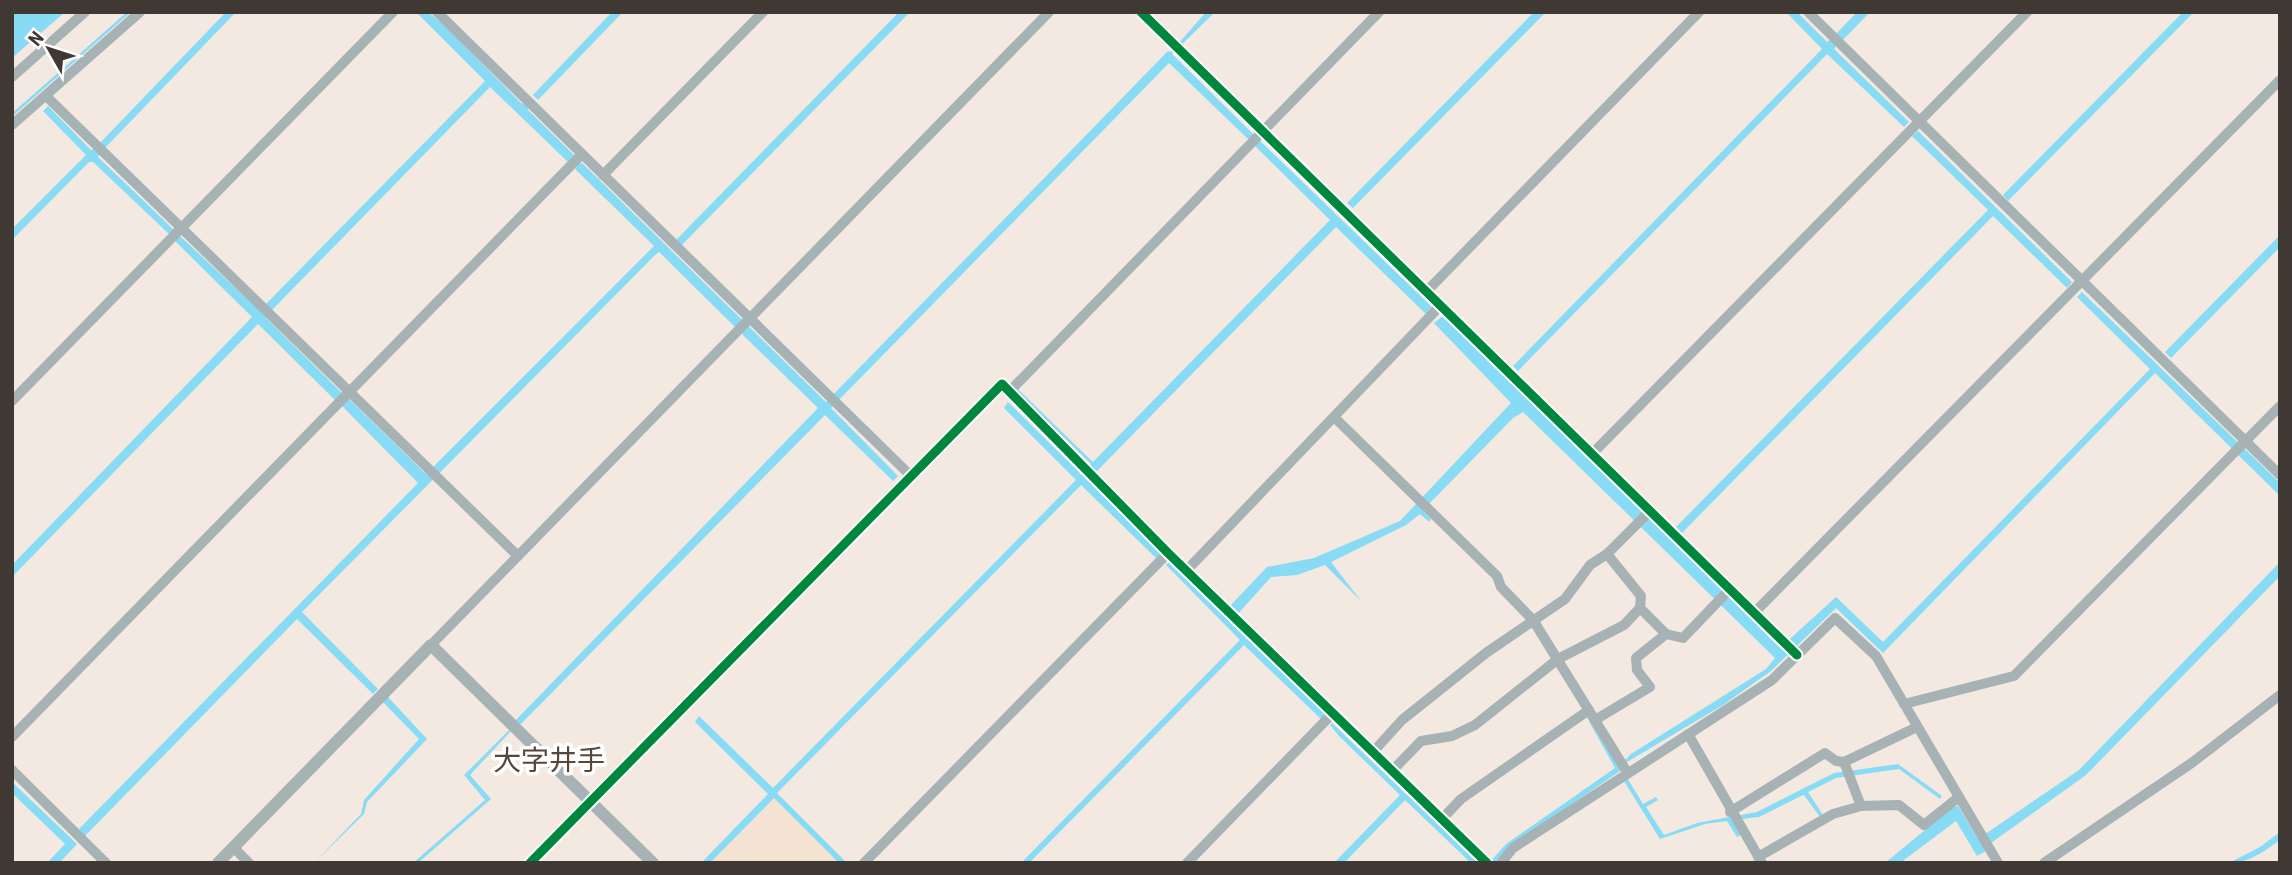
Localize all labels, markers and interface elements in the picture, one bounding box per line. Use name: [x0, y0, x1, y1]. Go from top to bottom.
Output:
north arrow: [14, 14, 84, 84]
text: N: [24, 27, 49, 50]
district label: 大字井手: [493, 744, 605, 777]

